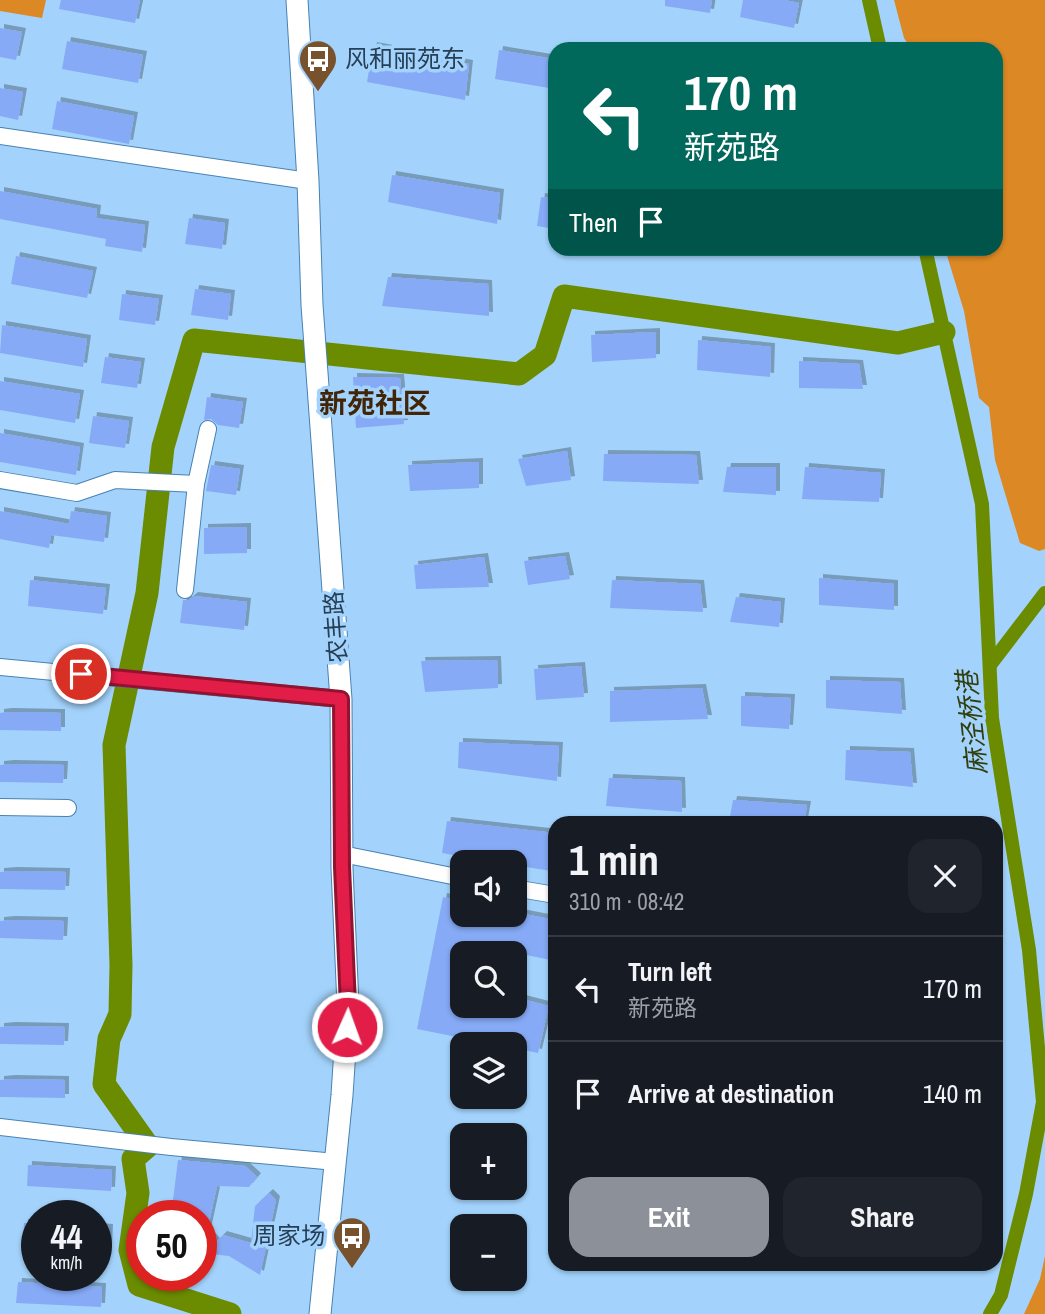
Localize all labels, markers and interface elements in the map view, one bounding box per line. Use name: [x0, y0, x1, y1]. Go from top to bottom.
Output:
bus stop icon: 风和丽苑东: [297, 38, 339, 93]
place label: 风和丽苑东: [345, 42, 465, 74]
text: 170 m: [684, 59, 798, 125]
icon: left: [569, 70, 660, 161]
text: 新苑路: [684, 126, 780, 169]
icon: arrive: [632, 203, 670, 241]
text: Then: [569, 205, 618, 240]
district label: 新苑社区: [319, 384, 431, 422]
street label: 农丰路: [317, 590, 353, 664]
pin: [51, 644, 111, 704]
icon: arrive: [62, 655, 100, 693]
water label: 麻泾桥港: [948, 666, 994, 777]
text: 1 min: [569, 832, 659, 888]
button: close: [908, 839, 982, 913]
map controls: [450, 850, 527, 1291]
button: sound: [450, 850, 527, 927]
text: 310 m · 08:42: [569, 886, 684, 917]
button: search: [450, 941, 527, 1018]
text: Turn left: [628, 954, 712, 989]
icon: left: [569, 970, 607, 1008]
text: 170 m: [923, 971, 982, 1006]
position arrow: [310, 990, 384, 1064]
text: 新苑路: [628, 992, 697, 1023]
button: layers: [450, 1032, 527, 1109]
icon: arrive: [569, 1075, 607, 1113]
text: Arrive at destination: [628, 1076, 834, 1111]
text: 140 m: [923, 1076, 982, 1111]
button: +: [450, 1123, 527, 1200]
button: Exit: [569, 1177, 769, 1257]
button: Share: [783, 1177, 982, 1257]
speed limit sign: 50: [126, 1200, 217, 1291]
text: 44: [51, 1213, 82, 1260]
button: −: [450, 1214, 527, 1291]
bus stop icon: 周家场: [331, 1215, 373, 1270]
place label: 周家场: [253, 1219, 325, 1251]
text: km/h: [51, 1250, 83, 1275]

